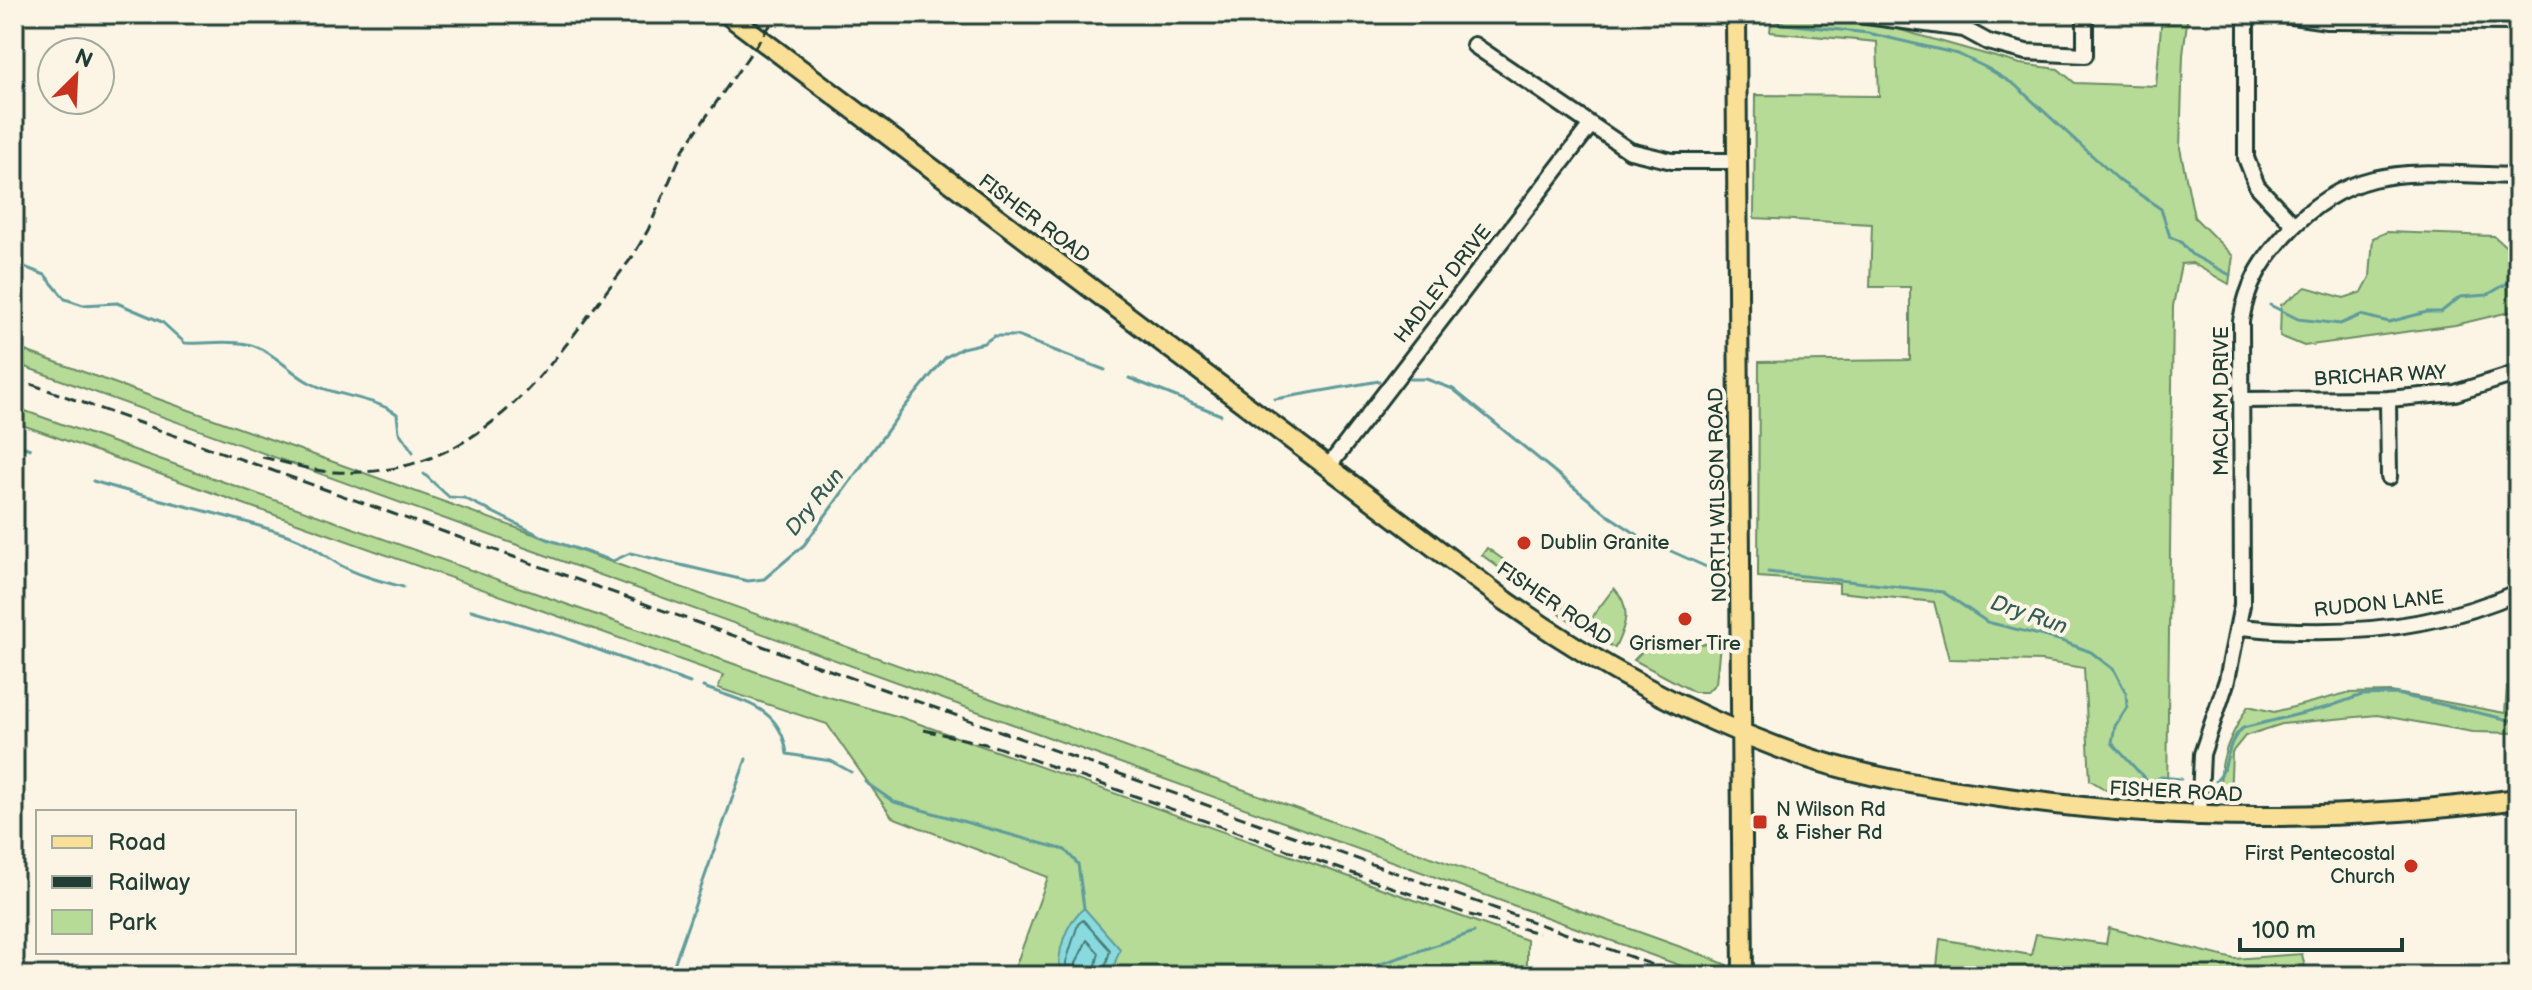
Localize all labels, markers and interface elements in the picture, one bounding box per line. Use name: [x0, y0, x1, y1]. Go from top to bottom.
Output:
north arrow: [36, 36, 116, 116]
text: N: [70, 43, 97, 75]
street label: FISHER ROAD: [974, 169, 1094, 269]
street label: HADLEY DRIVE: [1389, 220, 1497, 348]
street label: MACLAM DRIVE: [2210, 326, 2234, 476]
street label: BRICHAR WAY: [2313, 361, 2447, 391]
street label: NORTH WILSON ROAD: [1704, 387, 1732, 603]
water label: Dry Run: [780, 463, 850, 541]
place label: Dublin Granite: [1540, 531, 1669, 555]
marker: Dublin Granite: [1515, 534, 1533, 552]
street label: FISHER ROAD: [1492, 557, 1616, 651]
street label: RUDON LANE: [2313, 585, 2445, 623]
water label: Dry Run: [1987, 589, 2071, 641]
marker: Grismer Tire: [1676, 610, 1694, 628]
place label: Grismer Tire: [1629, 632, 1741, 656]
street label: FISHER ROAD: [2109, 777, 2243, 807]
place label: N Wilson Rd & Fisher Rd: [1776, 798, 1886, 845]
legend: [36, 810, 296, 954]
marker: N Wilson Rd & Fisher Rd: [1751, 813, 1769, 831]
text: Road: [108, 828, 166, 857]
place label: First Pentecostal Church: [2244, 842, 2395, 889]
marker: First Pentecostal Church: [2402, 857, 2420, 875]
text: Railway: [108, 868, 190, 897]
scale bar: [2240, 902, 2402, 952]
text: Park: [108, 908, 156, 937]
text: 100 m: [2252, 916, 2316, 945]

